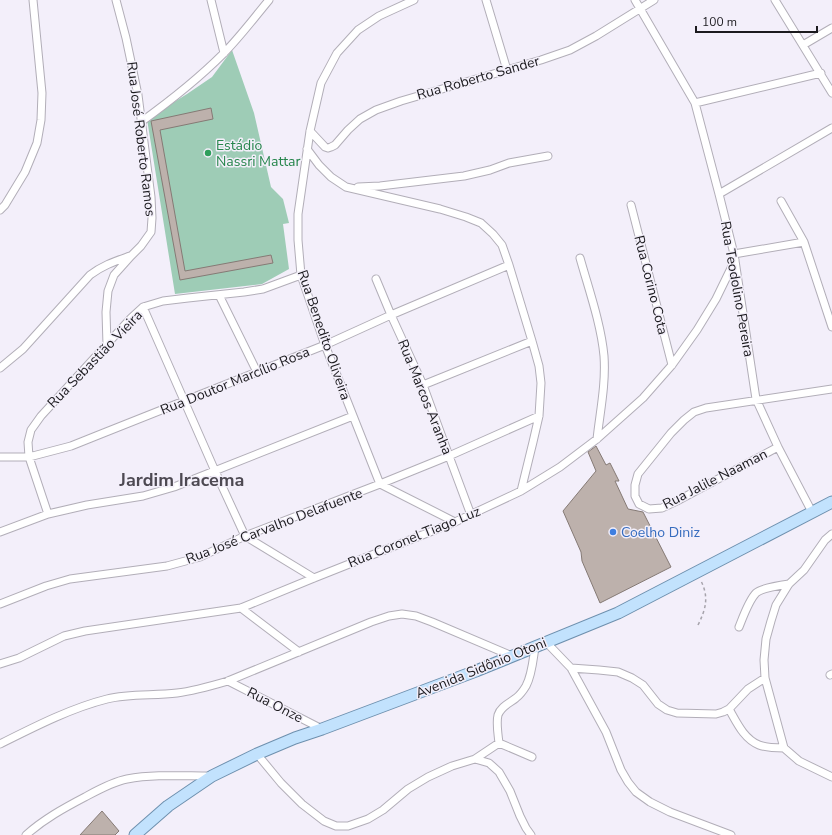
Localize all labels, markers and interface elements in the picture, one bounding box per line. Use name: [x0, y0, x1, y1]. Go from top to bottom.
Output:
scale bar: [696, 8, 817, 34]
text: 100 m: [702, 14, 737, 30]
street label: Rua Roberto Sander: [414, 51, 542, 105]
street label: Rua José Roberto Ramos: [122, 61, 160, 218]
place label: Estádio Nassri Mattar: [216, 136, 301, 171]
marker: Estádio Nassri Mattar: [203, 148, 213, 158]
street label: Rua Teodolino Pereira: [716, 220, 758, 358]
street label: Rua Corino Cota: [630, 233, 672, 337]
street label: Rua Benedito Oliveira: [293, 267, 355, 403]
street label: Rua Sebastião Vieira: [43, 306, 147, 412]
street label: Rua Marcos Aranha: [393, 336, 457, 458]
street label: Rua Doutor Marcílio Rosa: [157, 342, 313, 420]
street label: Rua Jalile Naaman: [659, 444, 771, 514]
district label: Jardim Iracema: [119, 468, 244, 492]
street label: Rua José Carvalho Delafuente: [183, 483, 365, 569]
street label: Rua Coronel Tiago Luz: [345, 502, 484, 572]
place label: Coelho Diniz: [621, 523, 700, 542]
marker: Coelho Diniz: [608, 527, 618, 537]
street label: Avenida Sidônio Otoni: [413, 633, 549, 703]
street label: Rua Onze: [244, 683, 306, 727]

